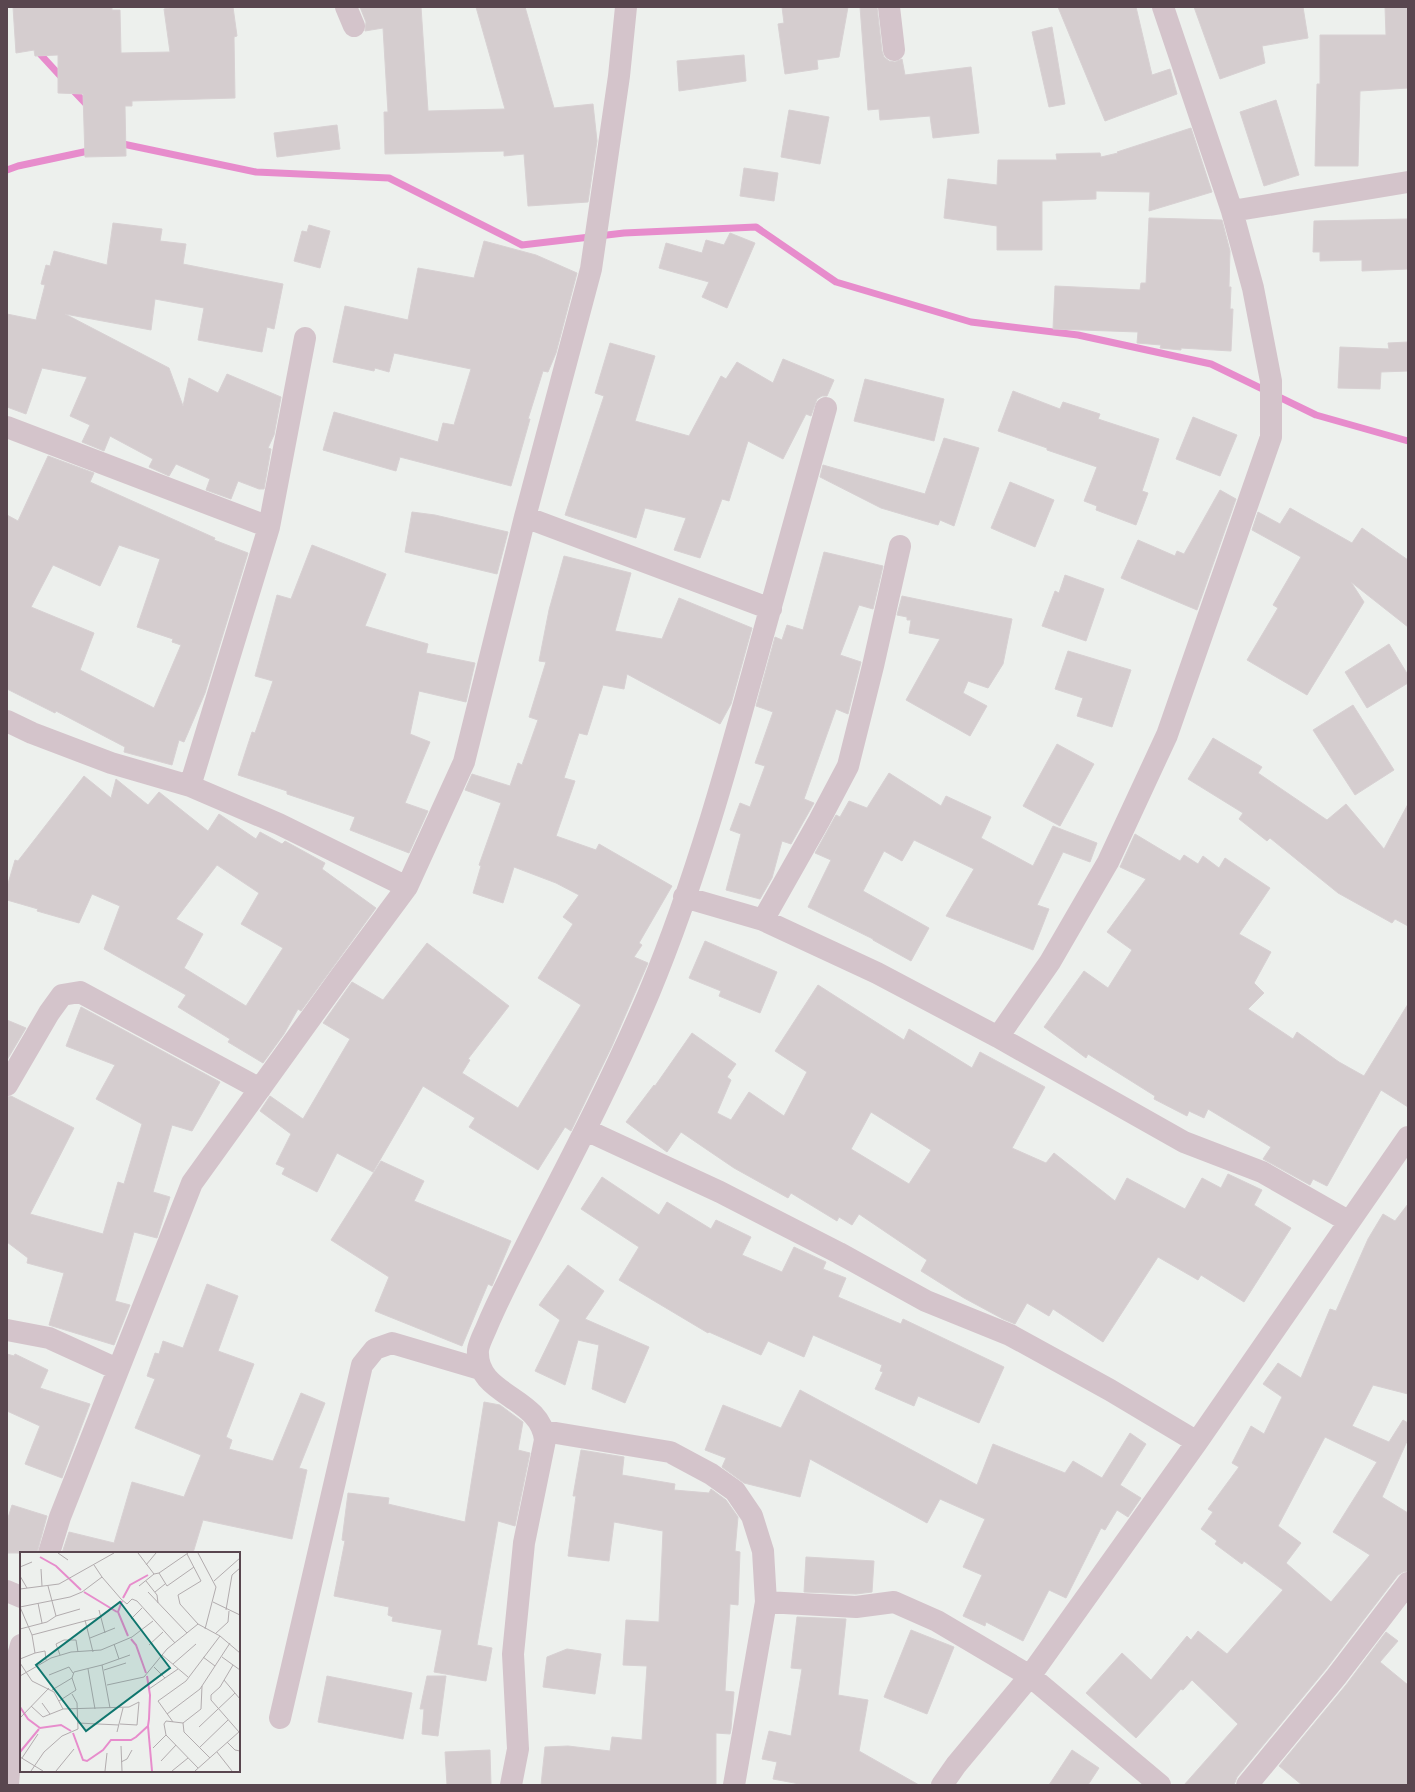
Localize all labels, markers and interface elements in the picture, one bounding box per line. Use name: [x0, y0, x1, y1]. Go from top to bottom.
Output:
inset map: [20, 1552, 240, 1772]

